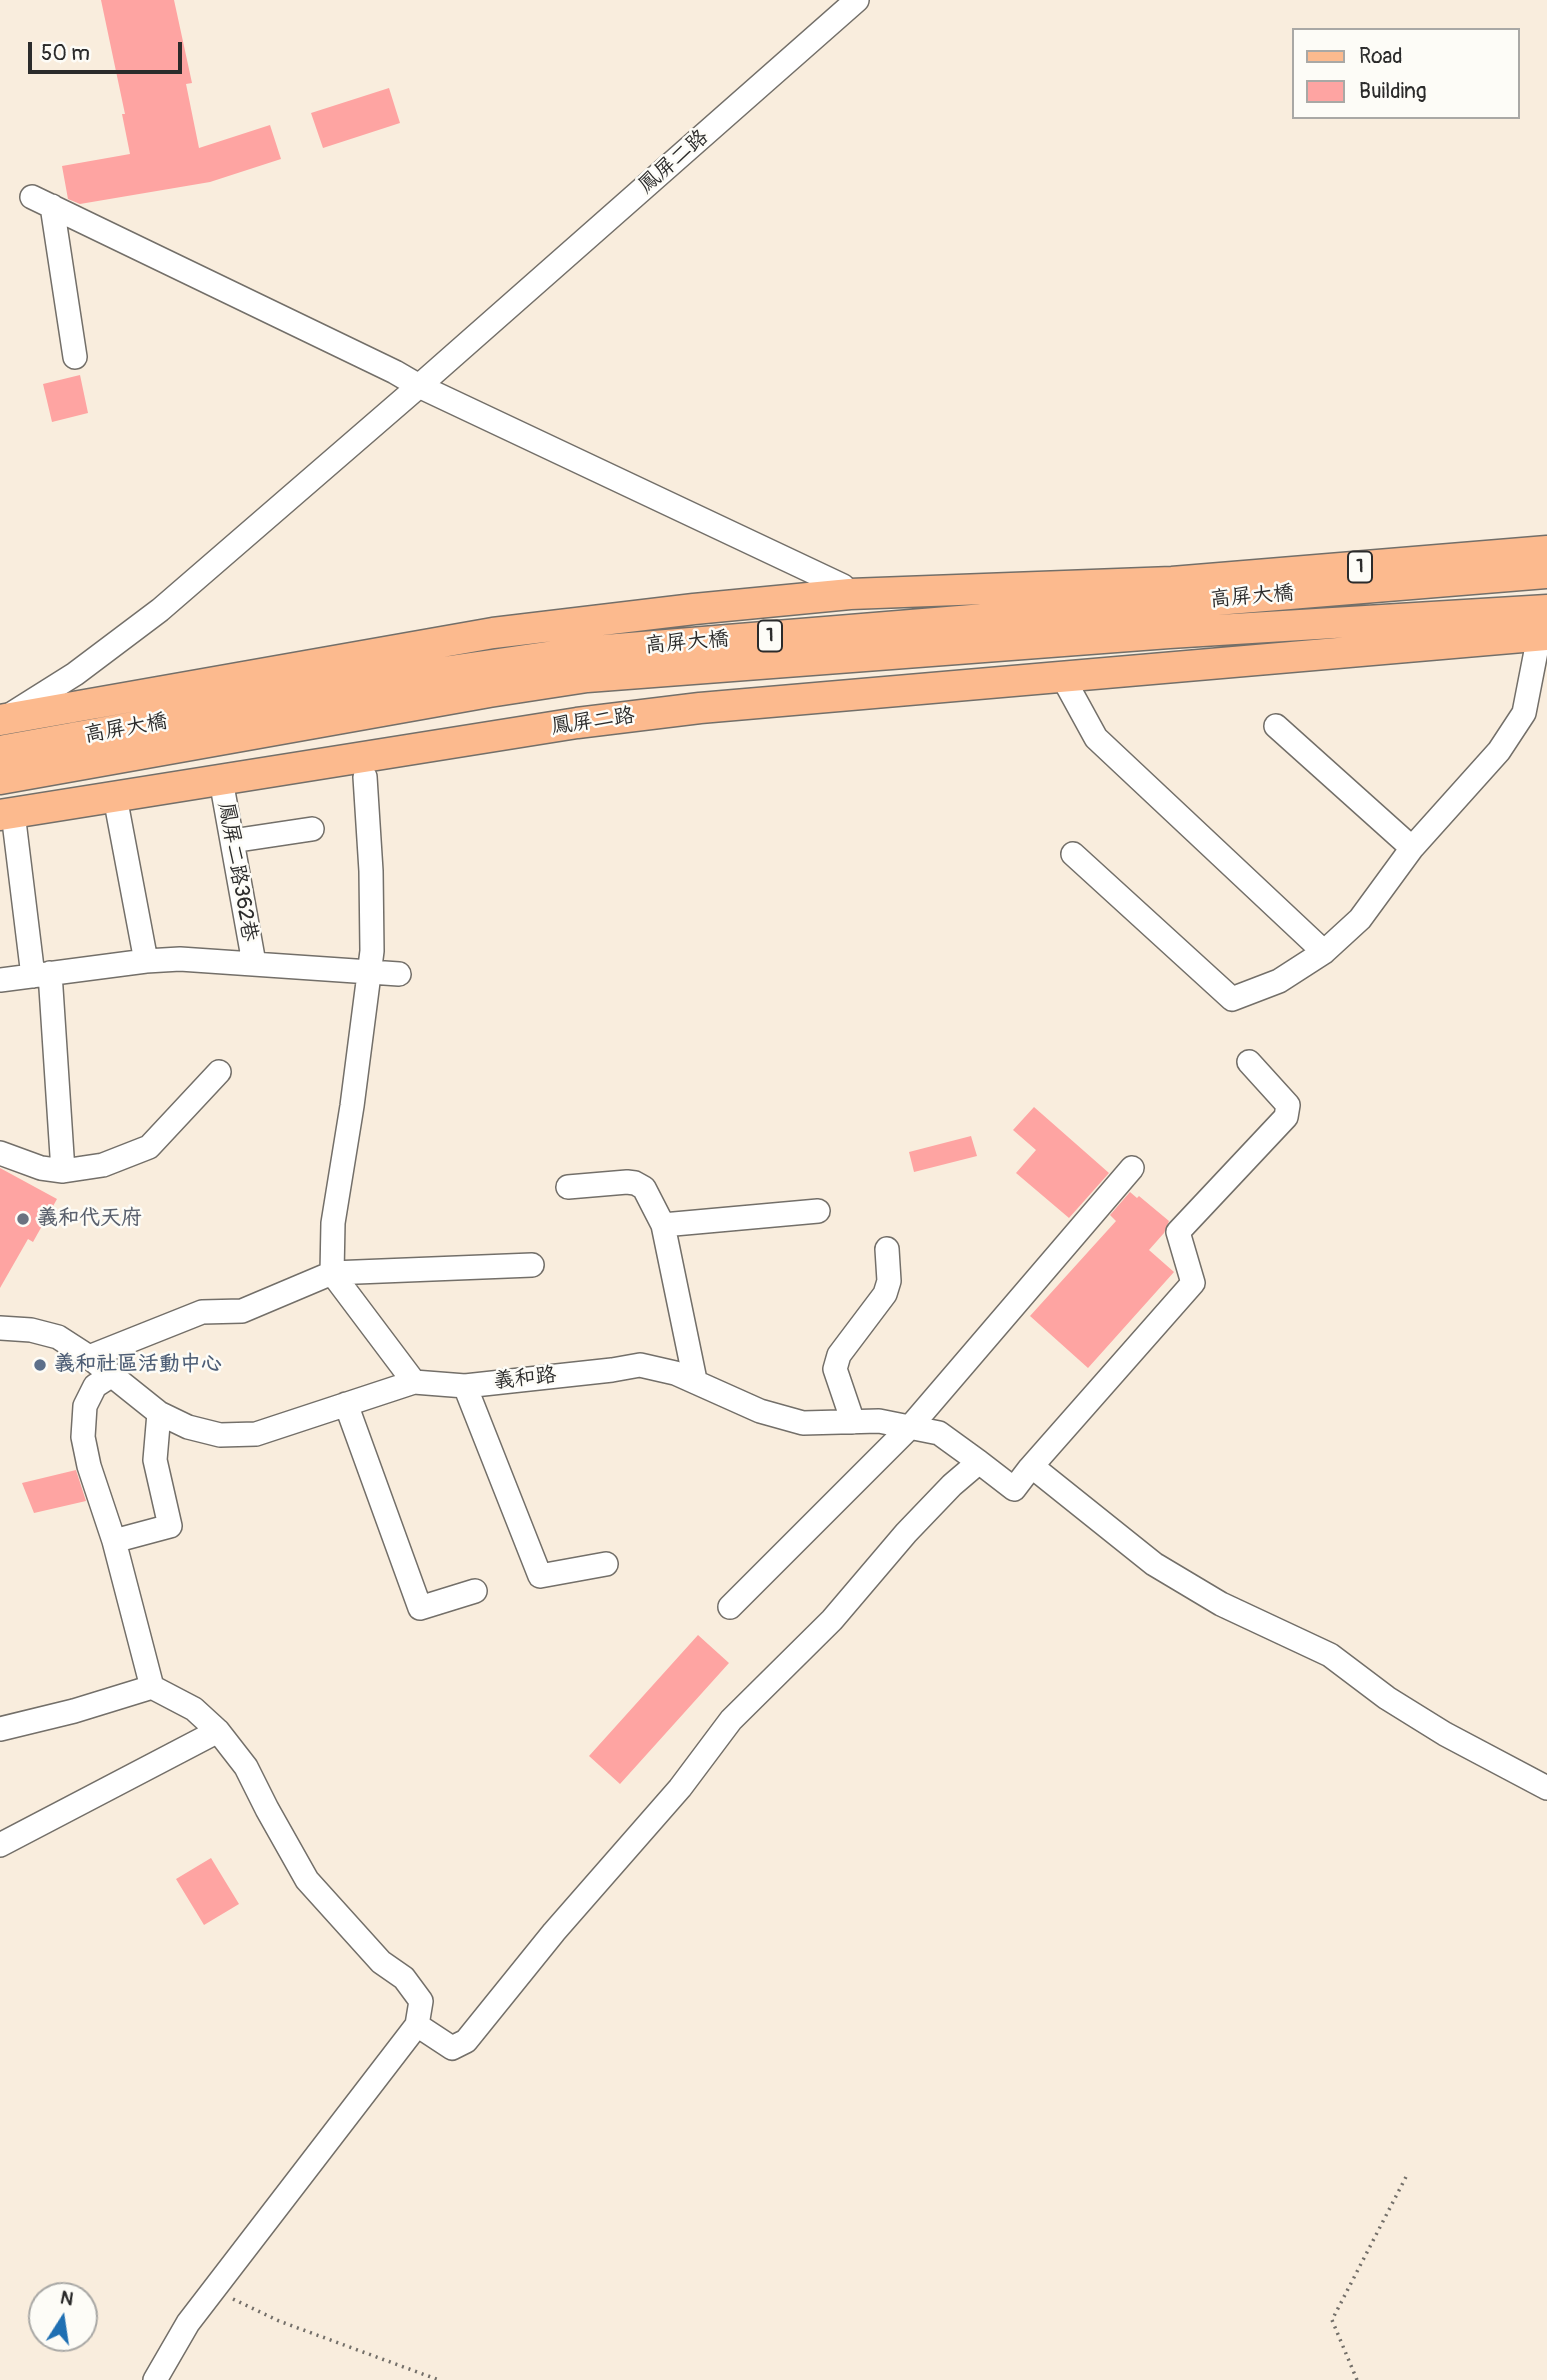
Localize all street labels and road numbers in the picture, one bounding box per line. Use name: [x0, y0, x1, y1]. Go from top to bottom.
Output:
street label: 鳳屏二路: [634, 125, 714, 199]
road number: 1: [1348, 552, 1372, 582]
street label: 高屏大橋: [1209, 581, 1295, 613]
road number: 1: [758, 621, 782, 652]
street label: 高屏大橋: [644, 627, 730, 659]
street label: 鳳屏二路: [550, 704, 636, 740]
street label: 高屏大橋: [82, 709, 170, 749]
street label: 鳳屏二路362巷: [212, 801, 262, 943]
street label: 義和路: [492, 1363, 558, 1395]

